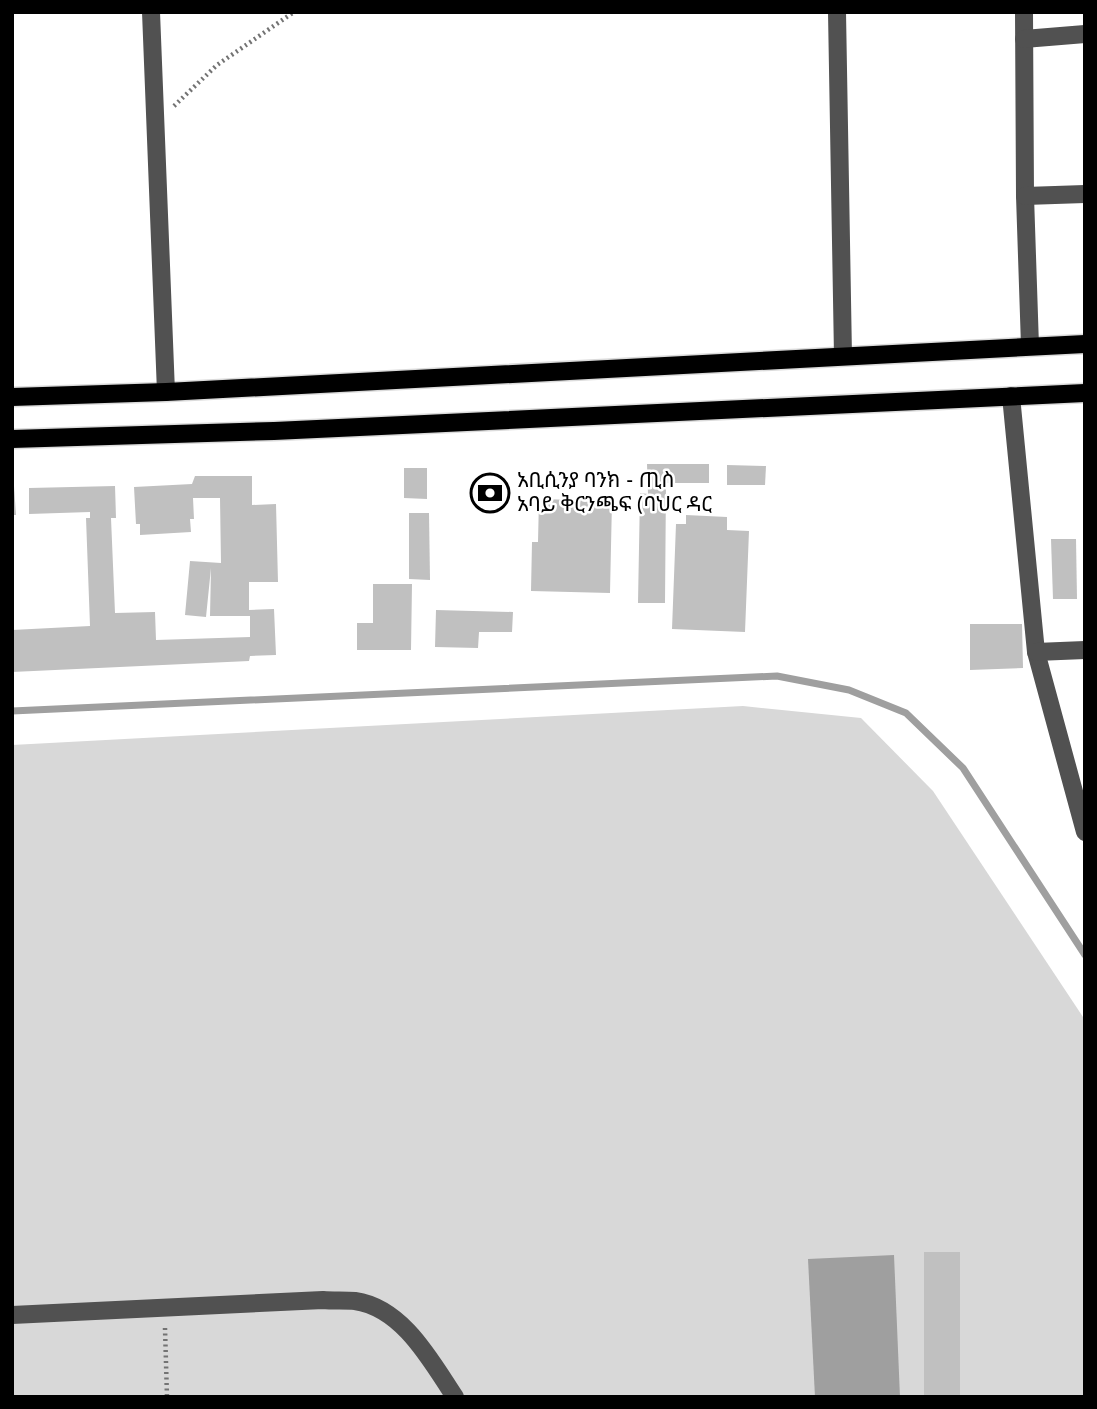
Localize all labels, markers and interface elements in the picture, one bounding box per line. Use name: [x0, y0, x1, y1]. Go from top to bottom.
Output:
place label: አቢሲንያ ባንክ - ጢስ አባይ ቅርንጫፍ (ባህር ዳር: [517, 468, 712, 519]
bank icon: አቢሲንያ ባንክ - ጢስ አባይ ቅርንጫፍ (ባህር ዳር: [469, 472, 511, 514]

